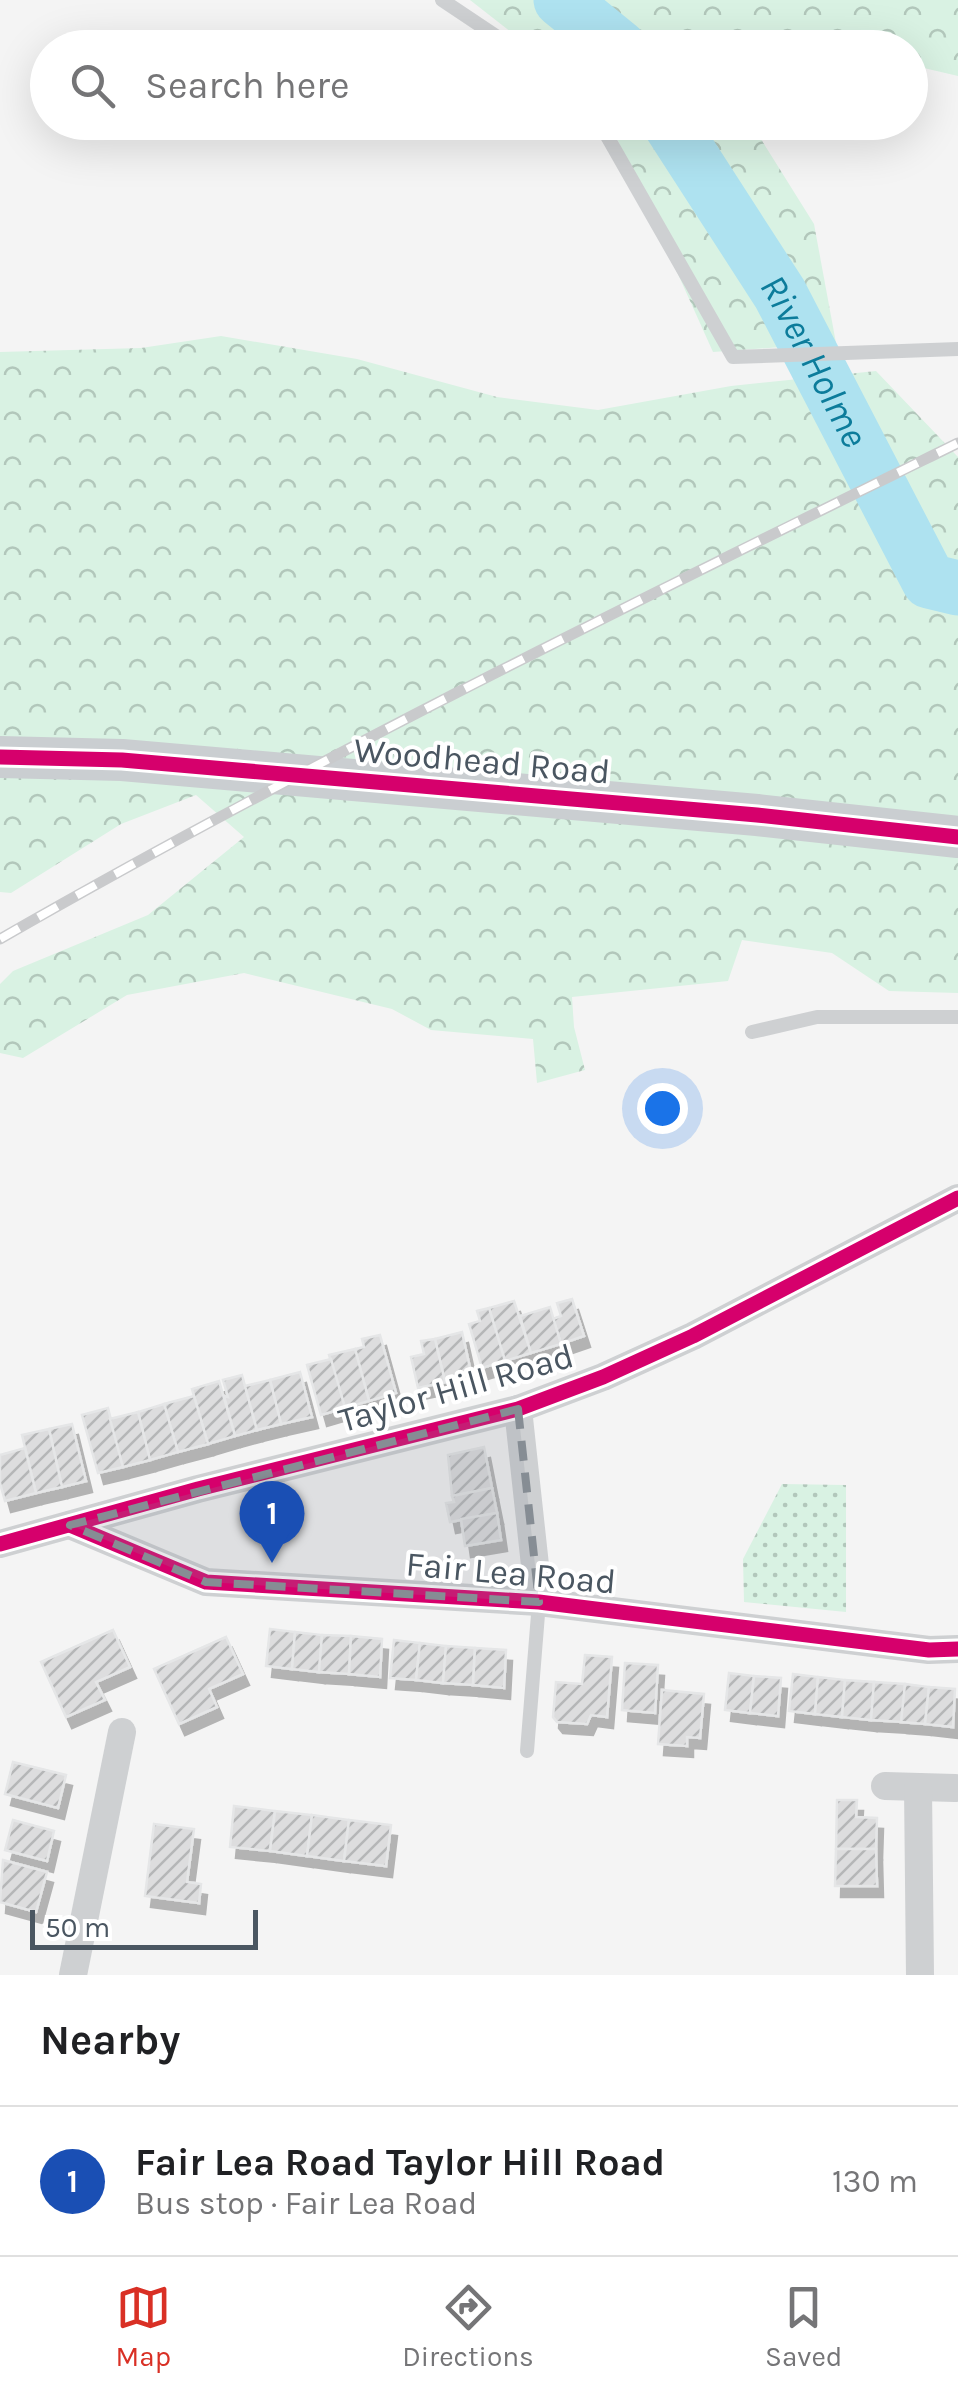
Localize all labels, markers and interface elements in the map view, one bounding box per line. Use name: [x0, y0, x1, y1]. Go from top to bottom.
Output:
search box: [30, 30, 928, 140]
icon: search: [65, 58, 120, 113]
text: Search here: [145, 63, 349, 108]
water label: River Holme: [751, 266, 878, 455]
street label: Woodhead Road: [352, 729, 612, 793]
your location: [637, 1083, 688, 1134]
street label: Taylor Hill Road: [334, 1335, 578, 1441]
pin: 1: [240, 1480, 304, 1563]
street label: Fair Lea Road: [404, 1543, 618, 1603]
scale bar: [30, 1905, 258, 1950]
text: 50 m: [45, 1911, 110, 1944]
text: Nearby: [40, 2015, 180, 2065]
text: Fair Lea Road Taylor Hill Road: [135, 2140, 665, 2185]
text: 1: [67, 2163, 78, 2200]
text: 130 m: [832, 2163, 918, 2200]
text: Bus stop · Fair Lea Road: [135, 2185, 477, 2222]
tab: Map: [116, 2280, 171, 2373]
tab: Directions: [402, 2280, 534, 2373]
tab: Saved: [765, 2280, 842, 2373]

